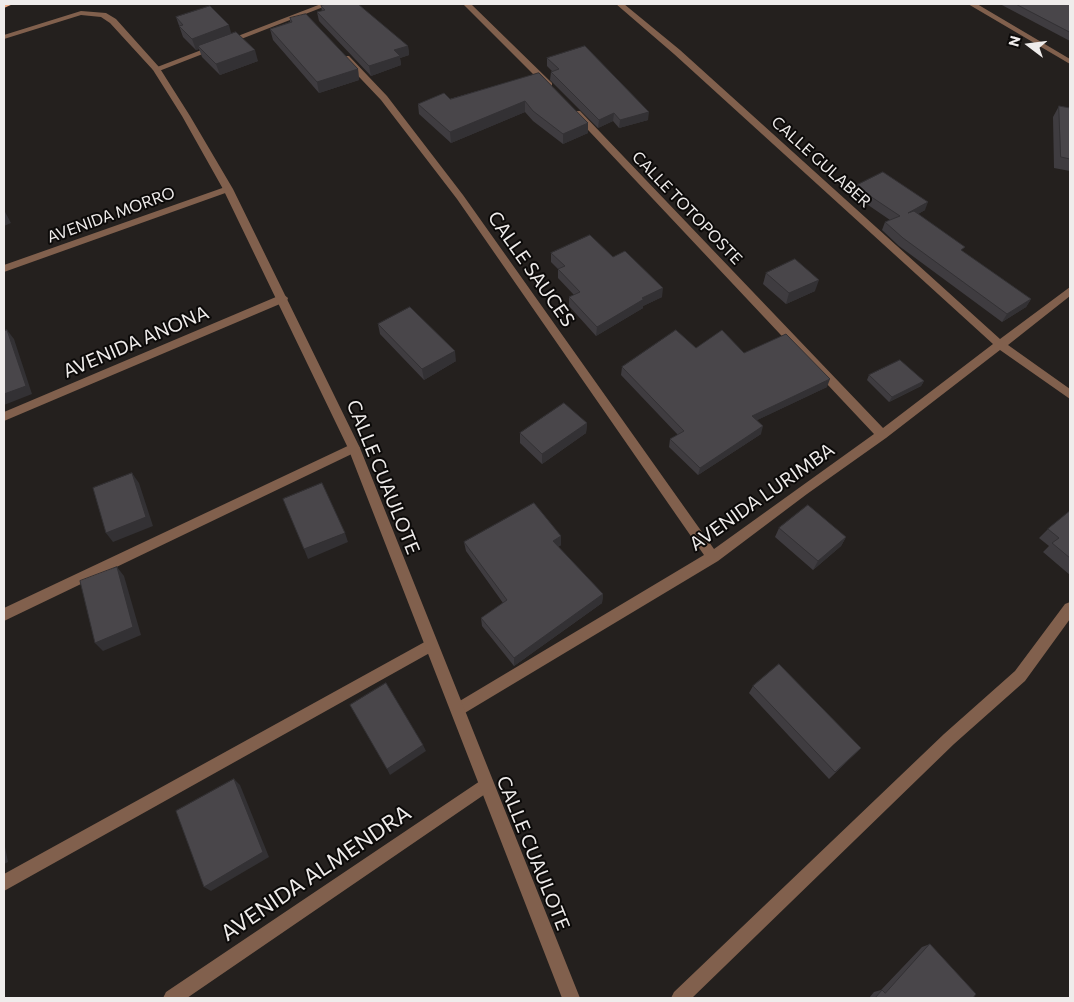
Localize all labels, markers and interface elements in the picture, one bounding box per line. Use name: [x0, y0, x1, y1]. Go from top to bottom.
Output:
north arrow: [1004, 20, 1054, 70]
text: N: [1004, 34, 1024, 48]
street label: CALLE GULABER: [767, 112, 875, 212]
street label: CALLE TOTOPOSTE: [628, 147, 746, 269]
street label: AVENIDA MORRO: [44, 183, 178, 247]
street label: CALLE SAUCES: [483, 207, 579, 331]
street label: AVENIDA ANONA: [60, 301, 212, 383]
street label: CALLE CUAULOTE: [342, 396, 424, 558]
street label: AVENIDA LURIMBA: [685, 438, 839, 556]
street label: CALLE CUAULOTE: [492, 772, 574, 934]
street label: AVENIDA ALMENDRA: [216, 799, 416, 947]

